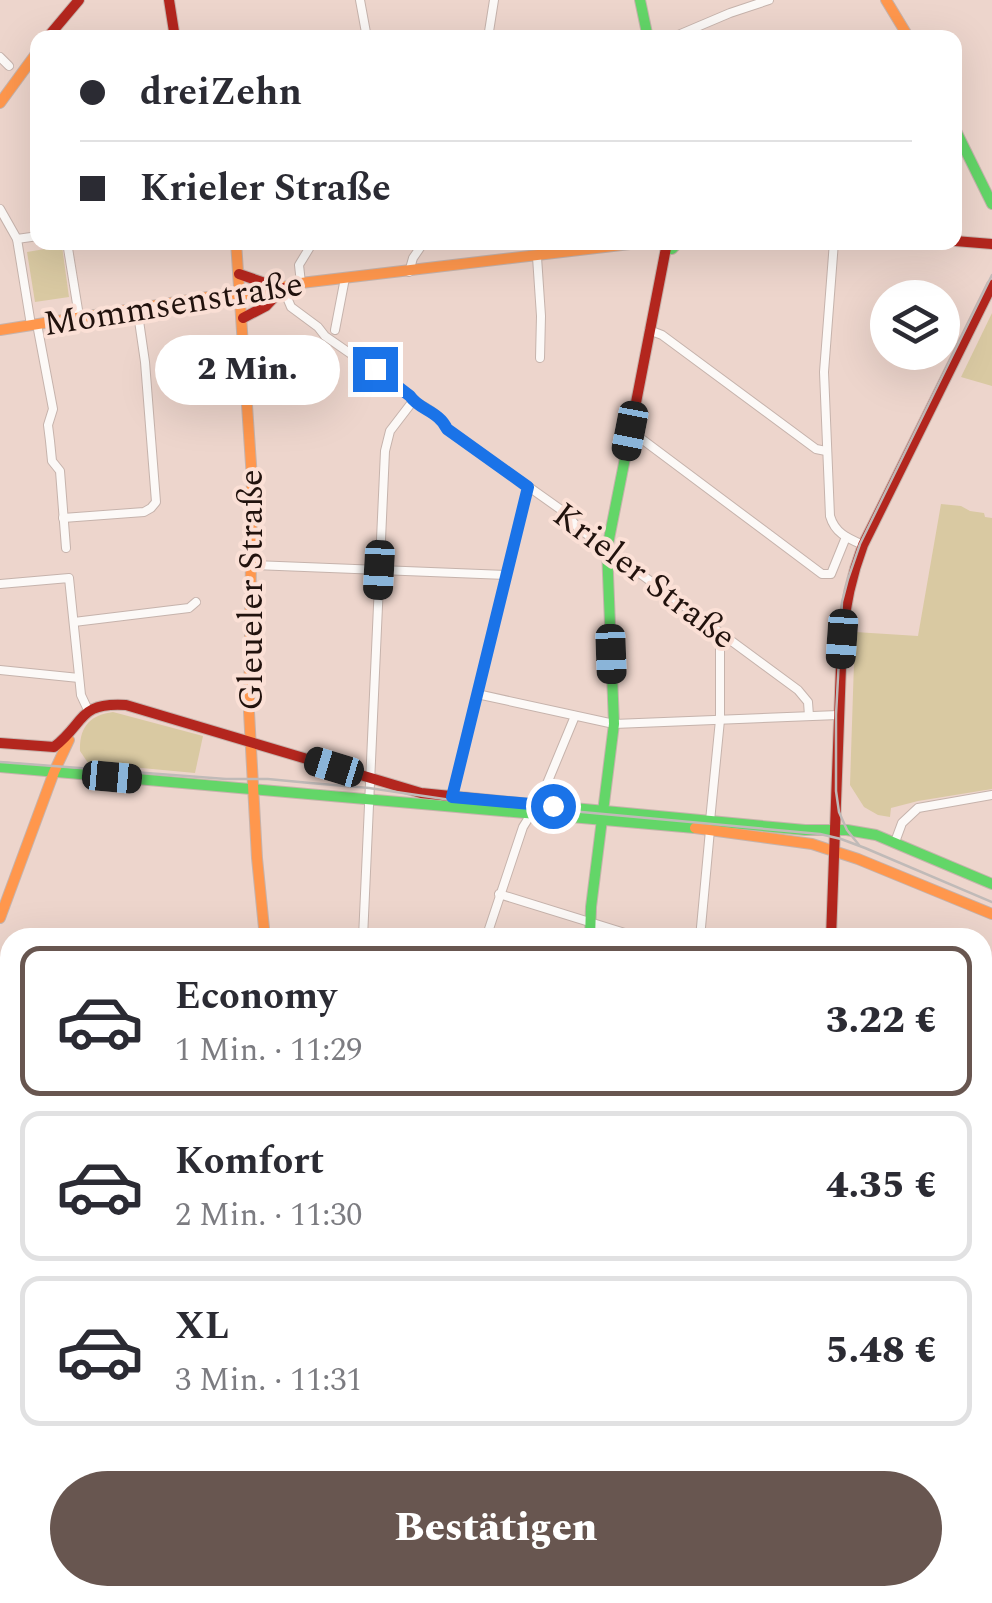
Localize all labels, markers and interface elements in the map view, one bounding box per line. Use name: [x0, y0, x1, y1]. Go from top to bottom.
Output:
text: dreiZehn: [140, 64, 302, 122]
text: Krieler Straße: [140, 160, 391, 218]
street label: Mommsenstraße: [40, 258, 307, 351]
map controls: [870, 280, 960, 370]
button: layers: [870, 280, 960, 370]
callout: 2 Min.: [155, 334, 340, 404]
text: 2 Min.: [197, 345, 298, 394]
route end: [353, 347, 398, 392]
car: [610, 399, 650, 463]
street label: Gleueler Straße: [225, 469, 278, 711]
street label: Krieler Straße: [541, 489, 747, 663]
car: [362, 539, 396, 601]
car: [825, 608, 859, 670]
car: [595, 623, 627, 685]
car: [301, 744, 367, 790]
car: [81, 759, 143, 795]
route start: [531, 784, 576, 829]
text: Economy: [175, 968, 336, 1026]
icon: car: [55, 976, 145, 1066]
text: 3.22 €: [826, 992, 937, 1050]
text: 1 Min. · 11:29: [175, 1026, 362, 1075]
text: Komfort: [175, 1133, 324, 1191]
icon: car: [55, 1141, 145, 1231]
text: 4.35 €: [826, 1157, 937, 1215]
text: 2 Min. · 11:30: [175, 1191, 362, 1240]
text: XL: [175, 1298, 229, 1356]
icon: car: [55, 1306, 145, 1396]
text: 5.48 €: [826, 1322, 937, 1380]
text: 3 Min. · 11:31: [175, 1356, 362, 1405]
button: Bestätigen: [50, 1471, 942, 1586]

